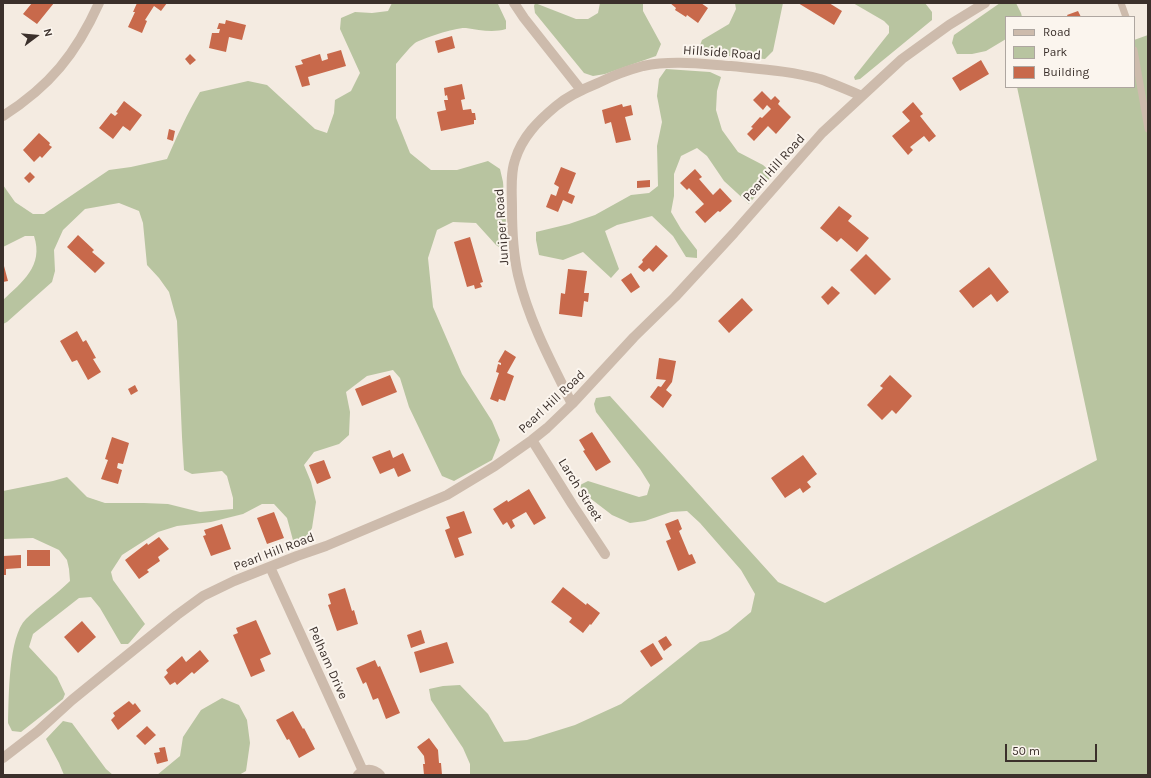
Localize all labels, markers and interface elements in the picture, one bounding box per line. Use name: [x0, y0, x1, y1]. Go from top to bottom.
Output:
north arrow: [16, 16, 56, 56]
legend: [1005, 16, 1135, 88]
text: Road: [1043, 25, 1071, 39]
text: N: [41, 27, 55, 38]
street label: Hillside Road: [683, 43, 761, 63]
text: Park: [1043, 45, 1067, 59]
text: Building: [1043, 65, 1089, 79]
street label: Pearl Hill Road: [740, 131, 808, 205]
street label: Juniper Road: [492, 188, 512, 266]
street label: Pearl Hill Road: [515, 367, 589, 437]
street label: Larch Street: [555, 456, 605, 524]
street label: Pearl Hill Road: [231, 529, 317, 575]
street label: Pelham Drive: [305, 624, 351, 702]
scale bar: [1007, 736, 1099, 762]
text: 50 m: [1012, 744, 1040, 758]

